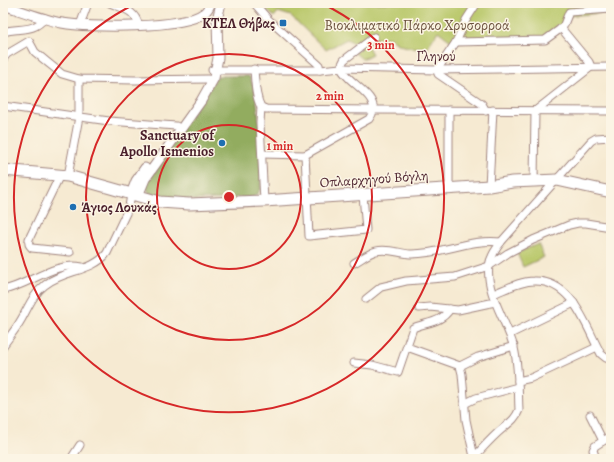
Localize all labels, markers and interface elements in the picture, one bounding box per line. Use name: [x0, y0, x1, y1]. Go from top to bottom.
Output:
place label: ΚΤΕΛ Θήβας: [202, 14, 275, 33]
park label: Βιοκλιματικό Πάρκο Χρυσορροά: [324, 16, 510, 35]
marker: ΚΤΕΛ Θήβας: [278, 18, 288, 28]
text: 3 min: [367, 37, 395, 53]
street label: Γληνού: [416, 47, 456, 66]
text: 2 min: [316, 88, 344, 104]
place label: Sanctuary of Apollo Ismenios: [119, 126, 216, 161]
marker: Sanctuary of Apollo Ismenios: [217, 138, 227, 148]
text: 1 min: [267, 138, 294, 154]
street label: Οπλαρχηγού Βόγλη: [319, 166, 429, 192]
centre of rings: [222, 190, 236, 204]
place label: Άγιος Λουκάς: [81, 198, 157, 217]
marker: Άγιος Λουκάς: [68, 202, 78, 212]

